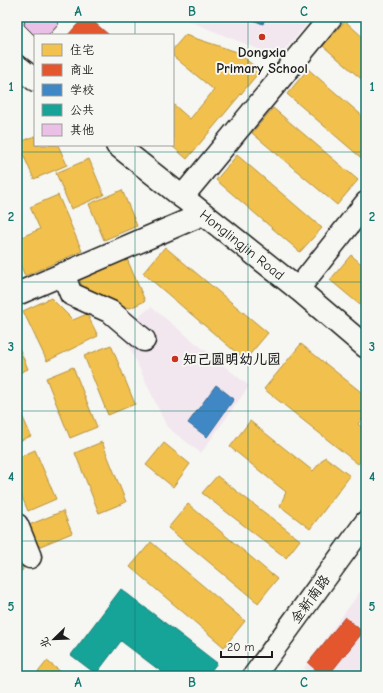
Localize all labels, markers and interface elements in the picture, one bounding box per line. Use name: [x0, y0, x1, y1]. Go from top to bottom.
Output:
text: A: [74, 4, 82, 19]
text: B: [188, 4, 196, 19]
text: C: [300, 4, 308, 19]
marker: Dongxia Primary School: [257, 32, 267, 42]
legend: [34, 34, 174, 146]
text: 住宅: [70, 43, 94, 57]
place label: Dongxia Primary School: [216, 44, 308, 77]
text: 商业: [70, 63, 94, 77]
text: 1: [8, 79, 14, 94]
text: 1: [369, 79, 375, 94]
text: 学校: [70, 83, 94, 97]
text: 公共: [70, 103, 94, 117]
text: 其他: [70, 123, 94, 137]
street label: Honglingjin Road: [196, 206, 288, 284]
text: 2: [8, 209, 14, 224]
text: 2: [369, 209, 375, 224]
text: 3: [8, 339, 14, 354]
text: 3: [369, 339, 375, 354]
place label: 知己圆明幼儿园: [183, 351, 281, 368]
marker: 知己圆明幼儿园: [170, 354, 180, 364]
text: 4: [8, 469, 14, 484]
text: 4: [369, 469, 375, 484]
street label: 金新南路: [287, 572, 334, 627]
text: 5: [8, 599, 15, 614]
text: 5: [369, 599, 376, 614]
north arrow: [34, 619, 74, 659]
scale bar: [221, 633, 272, 659]
text: 北: [37, 635, 53, 650]
text: 20 m: [227, 640, 255, 654]
text: A: [74, 675, 82, 690]
text: B: [188, 675, 196, 690]
text: C: [300, 675, 308, 690]

